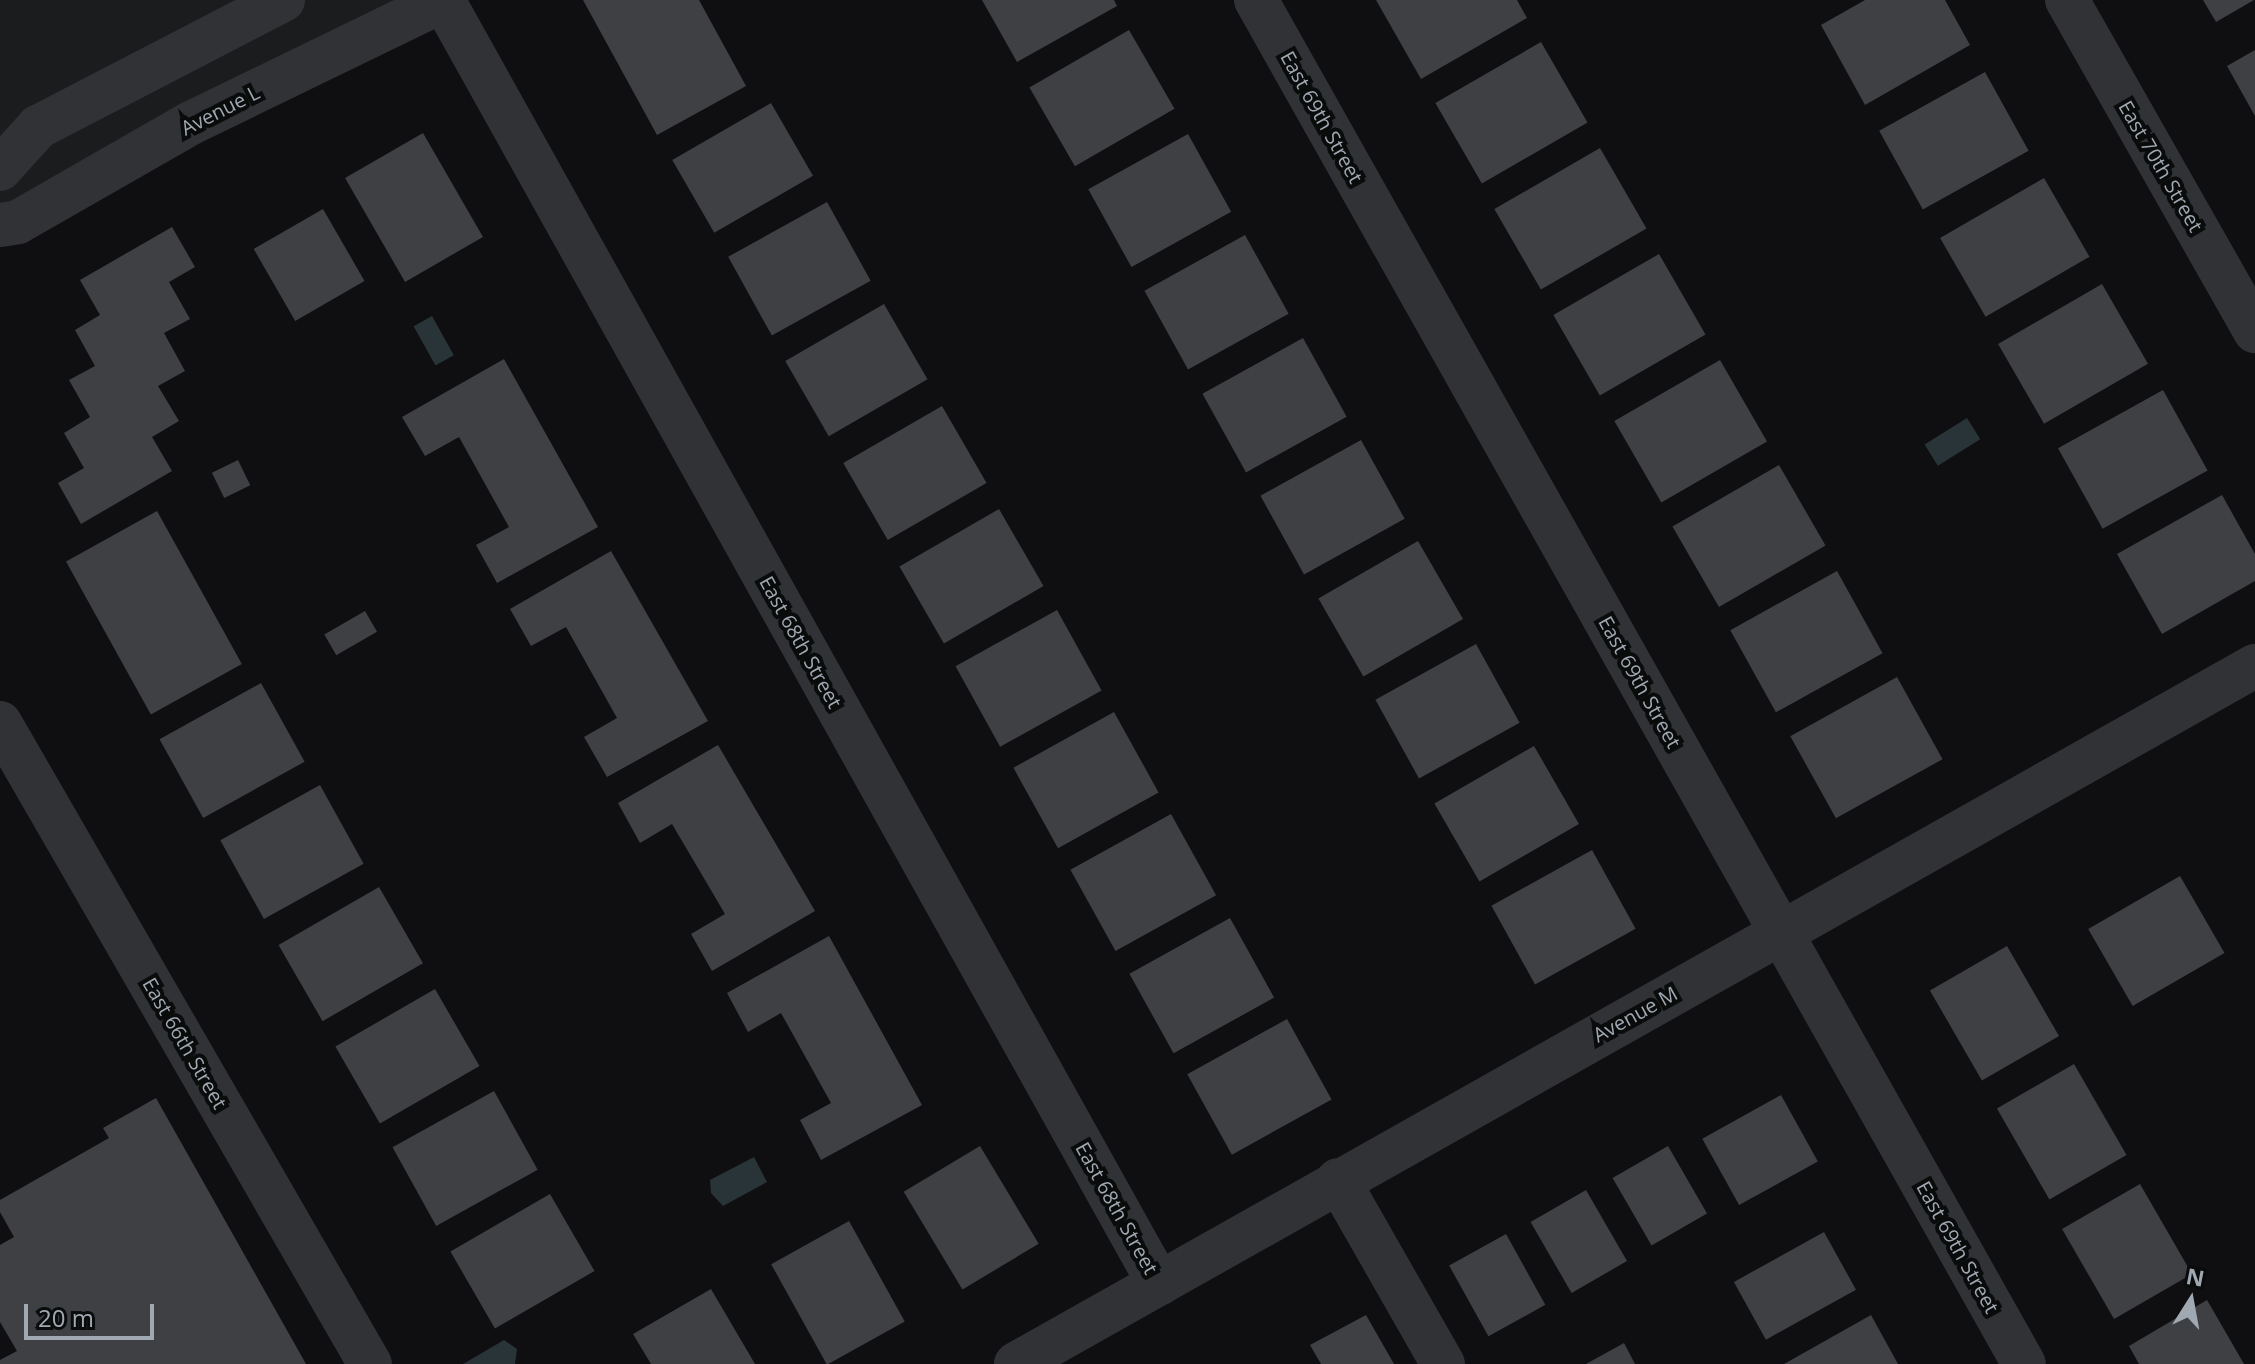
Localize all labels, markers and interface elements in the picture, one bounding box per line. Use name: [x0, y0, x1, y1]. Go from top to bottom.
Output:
street label: East 69th Street: [1276, 47, 1368, 187]
street label: Avenue L: [177, 80, 263, 140]
street label: East 70th Street: [2114, 96, 2208, 236]
street label: East 68th Street: [755, 572, 847, 712]
street label: East 69th Street: [1594, 612, 1686, 752]
street label: East 66th Street: [138, 973, 232, 1113]
street label: Avenue M: [1589, 981, 1681, 1047]
street label: East 68th Street: [1071, 1138, 1163, 1278]
street label: East 69th Street: [1912, 1177, 2004, 1317]
north arrow: [2151, 1260, 2231, 1340]
text: N: [2184, 1260, 2207, 1293]
scale bar: [28, 1288, 158, 1338]
text: 20 m: [38, 1301, 94, 1334]

